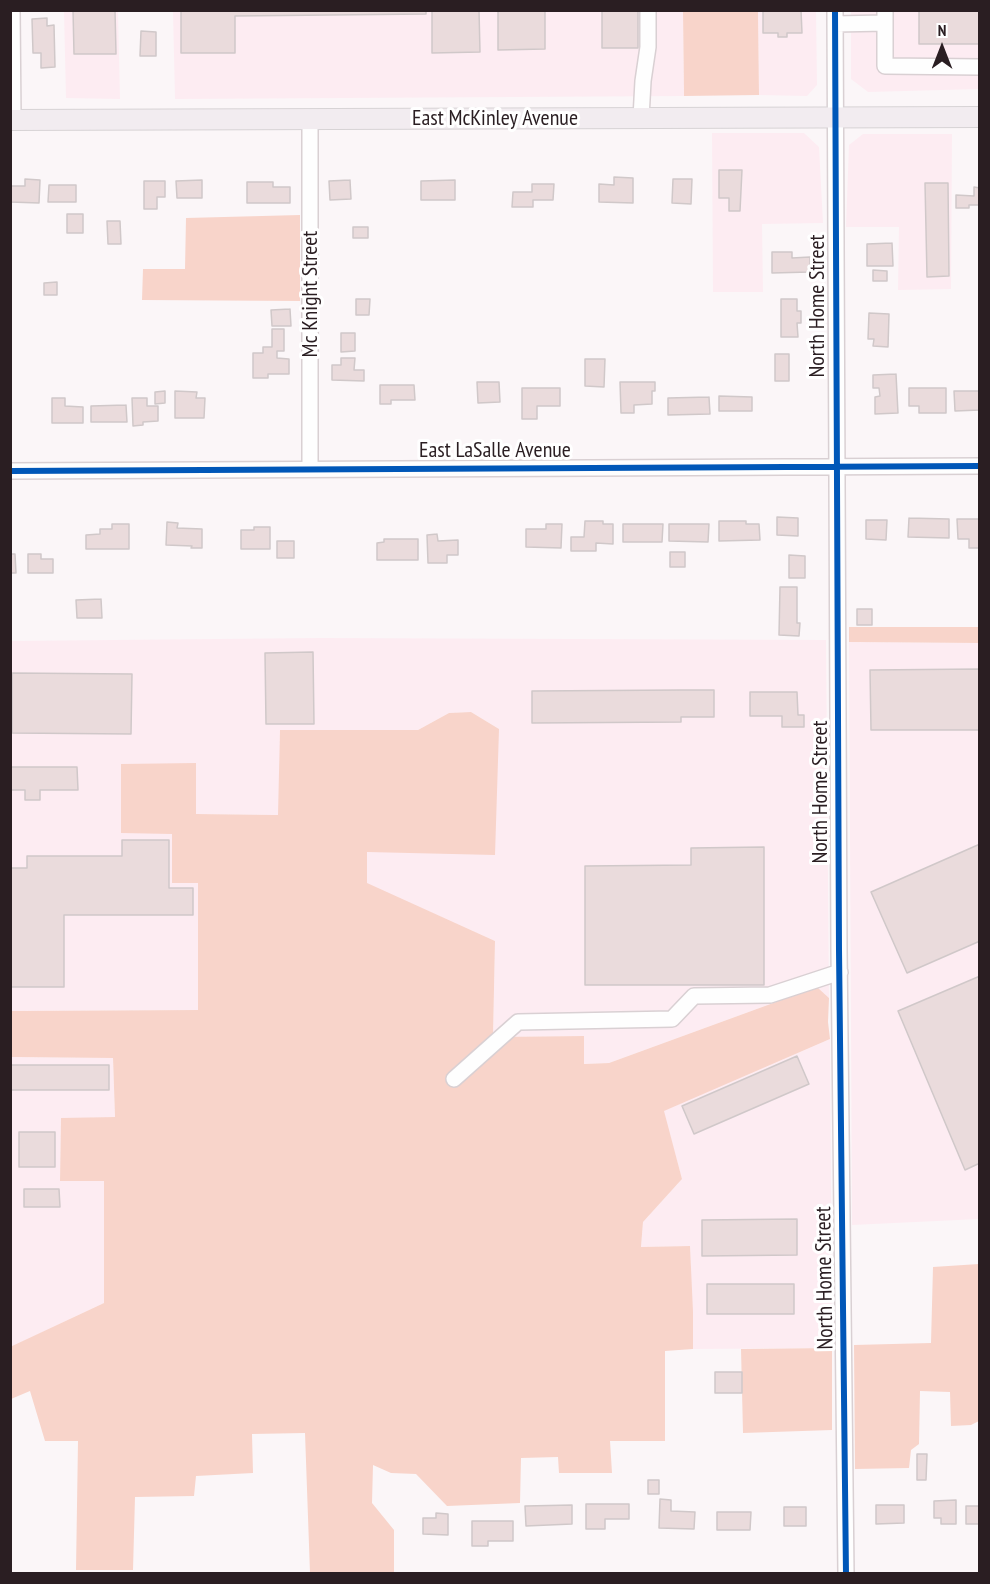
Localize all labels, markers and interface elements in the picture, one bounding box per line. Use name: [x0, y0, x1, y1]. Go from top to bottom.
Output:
north arrow: [912, 18, 972, 78]
text: N: [938, 20, 946, 40]
street label: East McKinley Avenue: [412, 106, 578, 132]
street label: Mc Knight Street: [298, 231, 324, 357]
street label: North Home Street: [805, 234, 831, 378]
street label: East LaSalle Avenue: [419, 438, 571, 464]
street label: North Home Street: [808, 720, 834, 864]
street label: North Home Street: [811, 1206, 839, 1350]

